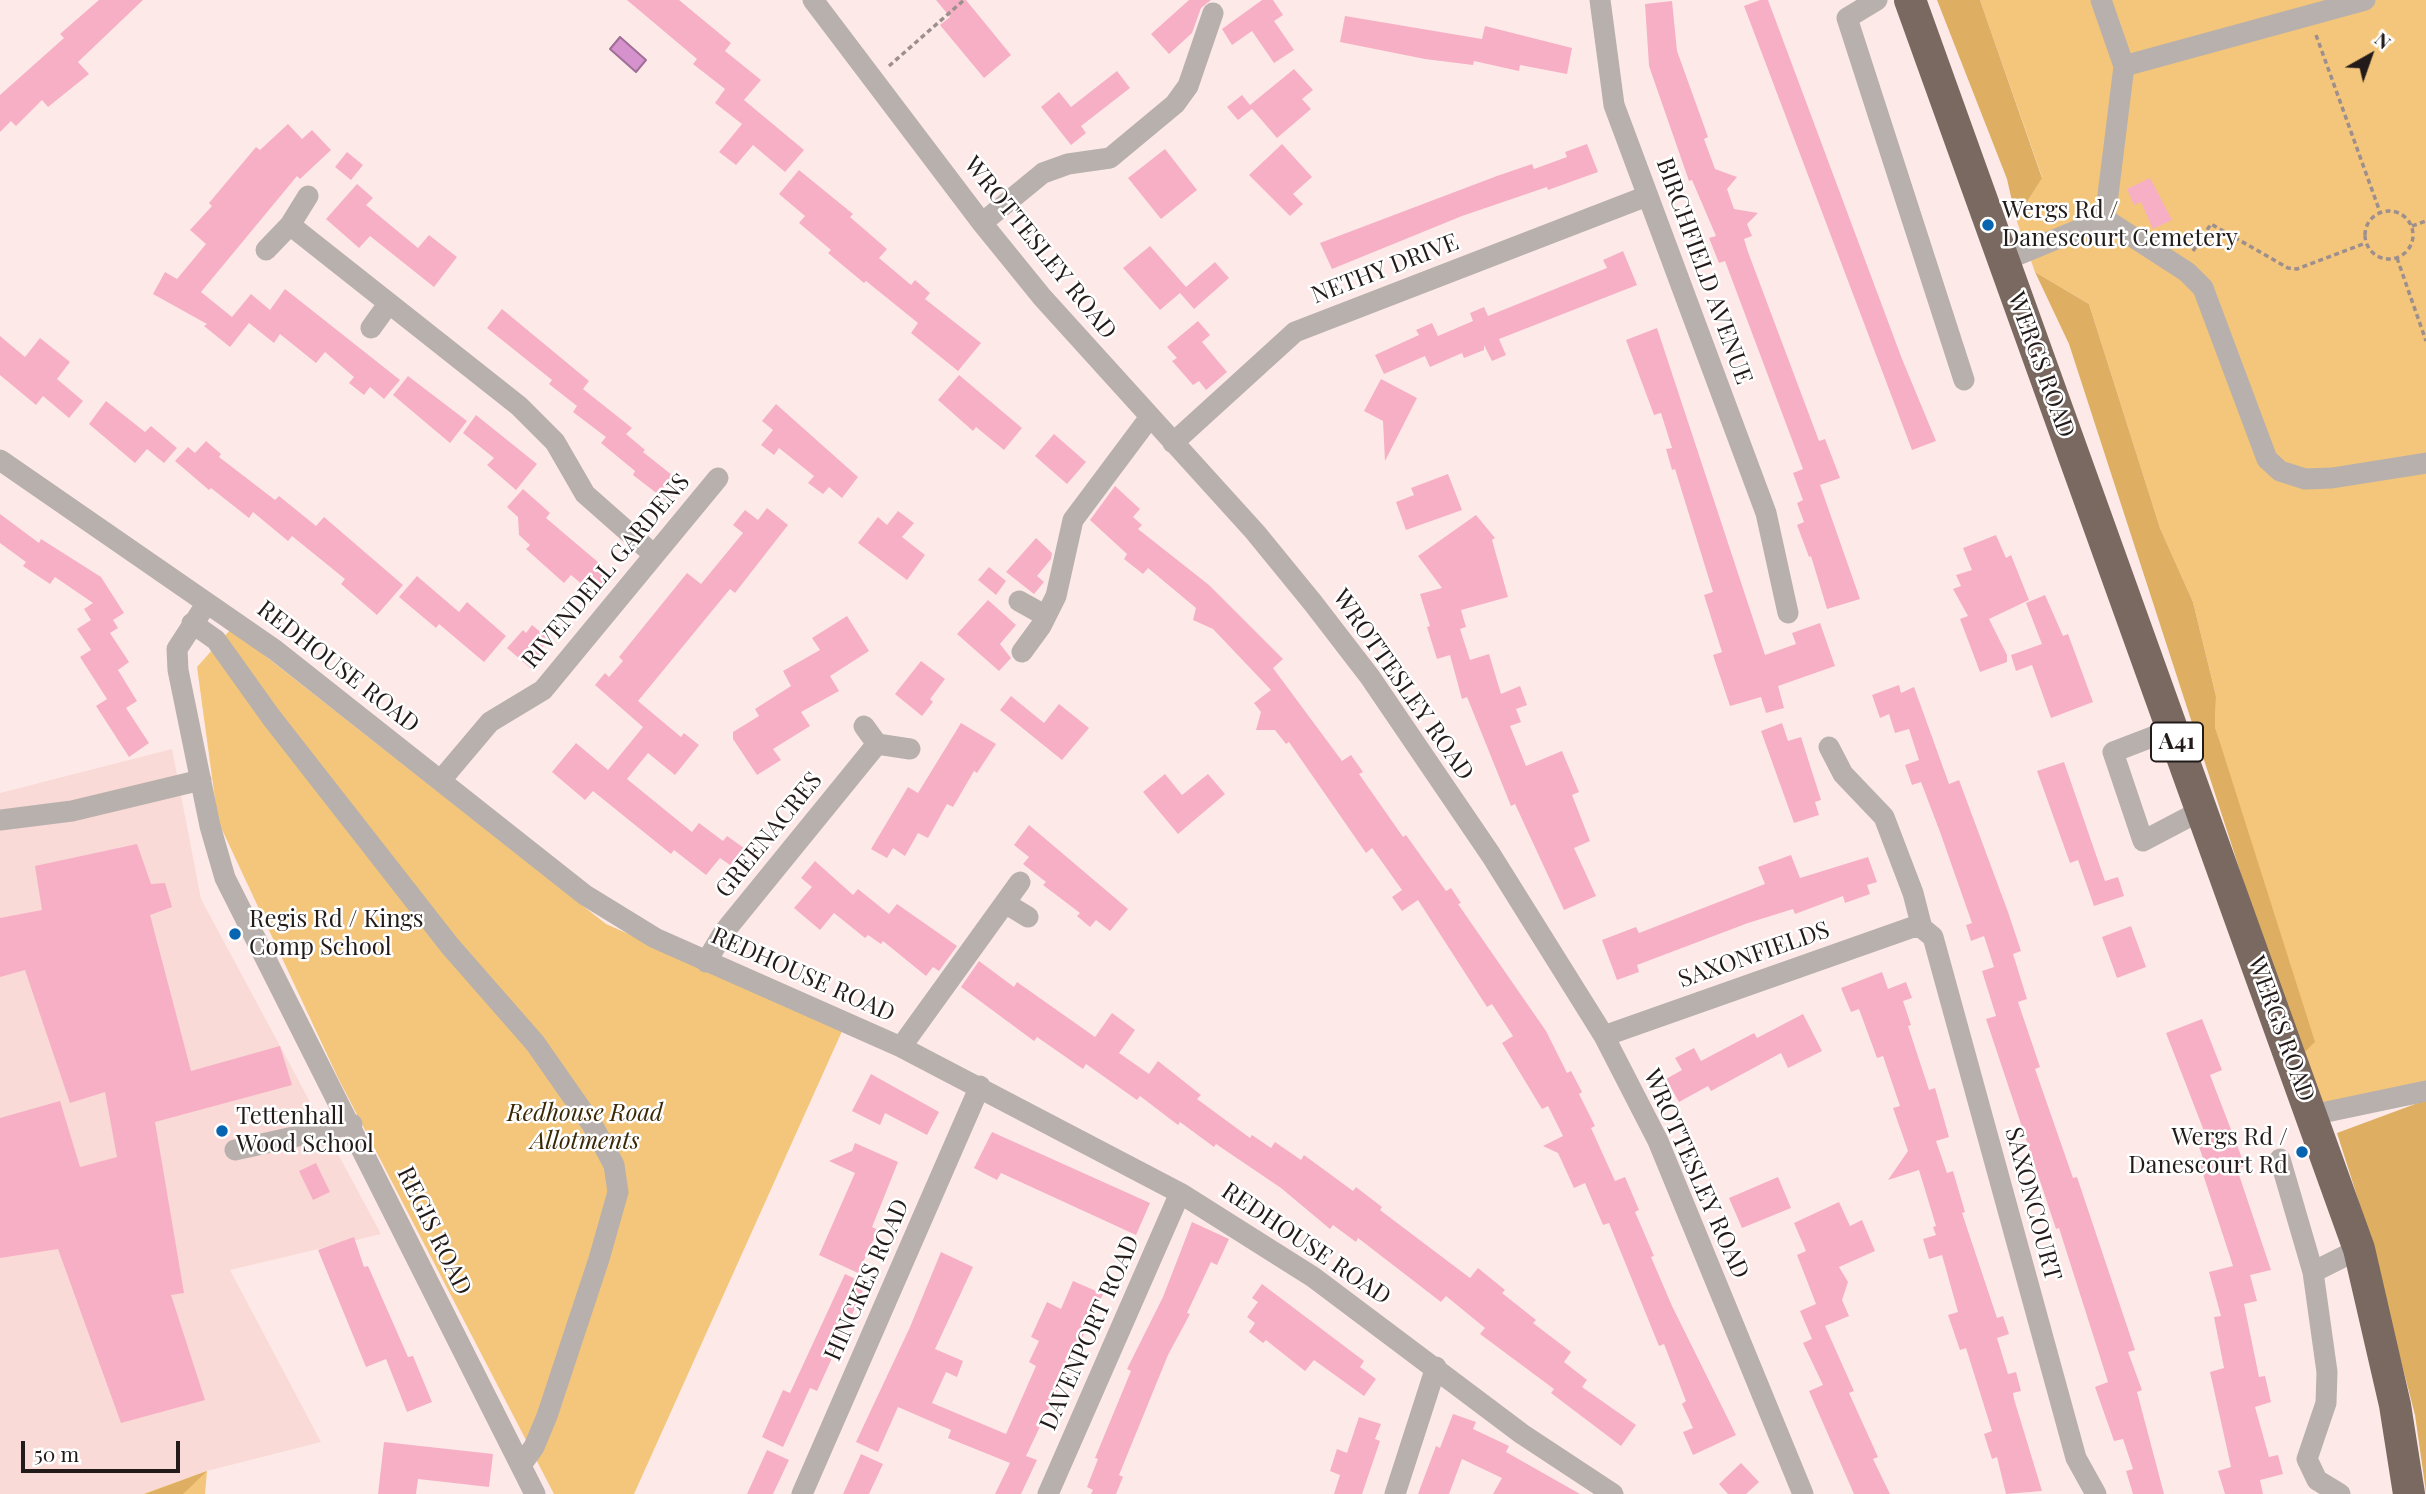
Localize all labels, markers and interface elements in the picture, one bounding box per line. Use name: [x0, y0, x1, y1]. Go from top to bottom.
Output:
north arrow: [2335, 21, 2405, 91]
text: N: [2370, 26, 2397, 54]
street label: WROTTESLEY ROAD: [958, 151, 1122, 345]
street label: BIRCHFIELD AVENUE: [1650, 154, 1758, 388]
place label: Wergs Rd / Danescourt Cemetery: [2002, 197, 2238, 253]
marker: Wergs Rd / Danescourt Cemetery: [1980, 217, 1996, 233]
street label: NETHY DRIVE: [1307, 228, 1463, 310]
street label: WERGS ROAD: [2001, 288, 2081, 442]
street label: RIVENDELL GARDENS: [516, 468, 696, 674]
street label: WROTTESLEY ROAD: [1326, 584, 1480, 786]
street label: REDHOUSE ROAD: [251, 595, 425, 739]
road number: A41: [2151, 722, 2203, 762]
street label: GREENACRES: [710, 766, 828, 904]
place label: Regis Rd / Kings Comp School: [249, 906, 424, 962]
street label: SAXONFIELDS: [1675, 916, 1833, 994]
street label: REDHOUSE ROAD: [707, 922, 899, 1028]
marker: Regis Rd / Kings Comp School: [227, 926, 243, 942]
street label: WERGS ROAD: [2241, 952, 2321, 1106]
street label: WROTTESLEY ROAD: [1637, 1065, 1755, 1283]
park label: Redhouse Road Allotments: [507, 1100, 663, 1156]
place label: Tettenhall Wood School: [236, 1103, 374, 1159]
marker: Tettenhall Wood School: [214, 1123, 230, 1139]
street label: SAXONCOURT: [1999, 1124, 2067, 1284]
place label: Wergs Rd / Danescourt Rd: [2128, 1124, 2288, 1180]
marker: Wergs Rd / Danescourt Rd: [2294, 1144, 2310, 1160]
street label: REGIS ROAD: [391, 1162, 477, 1300]
street label: REDHOUSE ROAD: [1216, 1177, 1396, 1311]
street label: HINCKES ROAD: [818, 1195, 916, 1365]
street label: DAVENPORT ROAD: [1034, 1231, 1146, 1435]
scale bar: [24, 1428, 184, 1472]
text: 50 m: [34, 1439, 79, 1467]

